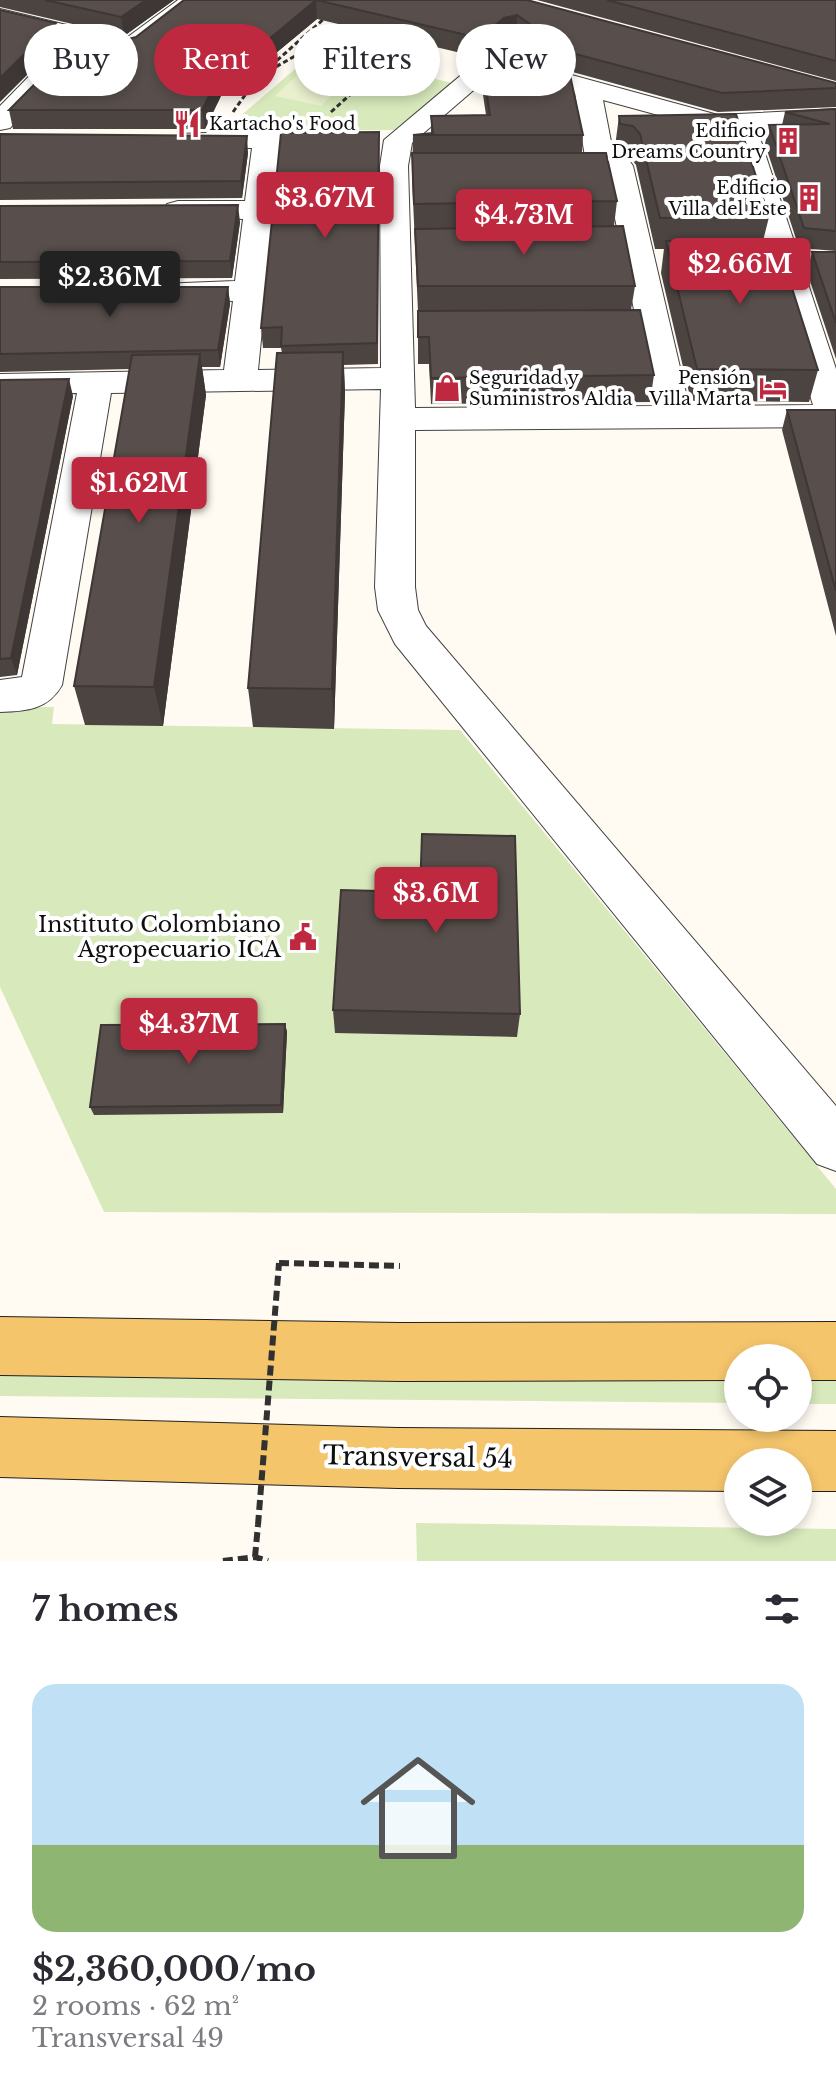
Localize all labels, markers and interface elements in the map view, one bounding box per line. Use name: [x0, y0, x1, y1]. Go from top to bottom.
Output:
chip: Buy: [24, 24, 138, 96]
chip: Rent: [154, 24, 278, 96]
chip: Filters: [294, 24, 440, 96]
chip: New: [456, 24, 576, 96]
restaurant icon: Kartacho's Food: [172, 109, 202, 139]
place label: Kartacho's Food: [209, 113, 356, 135]
place label: Edificio Dreams Country: [611, 120, 766, 163]
building icon: Edificio Dreams Country: [773, 126, 803, 156]
pin: $3.67M: [260, 172, 390, 240]
place label: Edificio Villa del Este: [667, 177, 787, 220]
text: $3.67M: [275, 182, 375, 214]
building icon: Edificio Villa del Este: [794, 183, 824, 213]
pin: $4.73M: [459, 189, 589, 257]
text: $4.73M: [474, 199, 574, 231]
pin: $2.66M: [675, 238, 805, 306]
text: $2.66M: [688, 248, 792, 280]
pin: $2.36M: [45, 251, 175, 319]
text: $2.36M: [58, 261, 162, 293]
place label: Seguridad y Suministros Aldia: [469, 367, 632, 410]
place label: Pensión Villa Marta: [648, 367, 751, 410]
shop icon: Seguridad y Suministros Aldia: [432, 373, 462, 403]
hotel icon: Pensión Villa Marta: [758, 373, 788, 403]
pin: $1.62M: [74, 457, 204, 525]
text: $1.62M: [90, 467, 188, 499]
pin: $3.6M: [380, 867, 492, 935]
text: $3.6M: [392, 877, 480, 909]
place label: Instituto Colombiano Agropecuario ICA: [38, 911, 282, 963]
public building icon: Instituto Colombiano Agropecuario ICA: [288, 922, 318, 952]
pin: $4.37M: [124, 998, 254, 1066]
text: $4.37M: [139, 1008, 239, 1040]
map controls: [724, 1344, 812, 1536]
button: locate: [724, 1344, 812, 1432]
street label: Transversal 54: [323, 1439, 513, 1475]
button: layers: [724, 1448, 812, 1536]
icon: filters: [760, 1587, 804, 1631]
text: 7 homes: [32, 1588, 179, 1630]
icon: home: [346, 1736, 490, 1880]
text: $2,360,000/mo: [32, 1948, 316, 1990]
text: 2 rooms · 62 m²: [32, 1990, 239, 2022]
text: Transversal 49: [32, 2022, 224, 2054]

